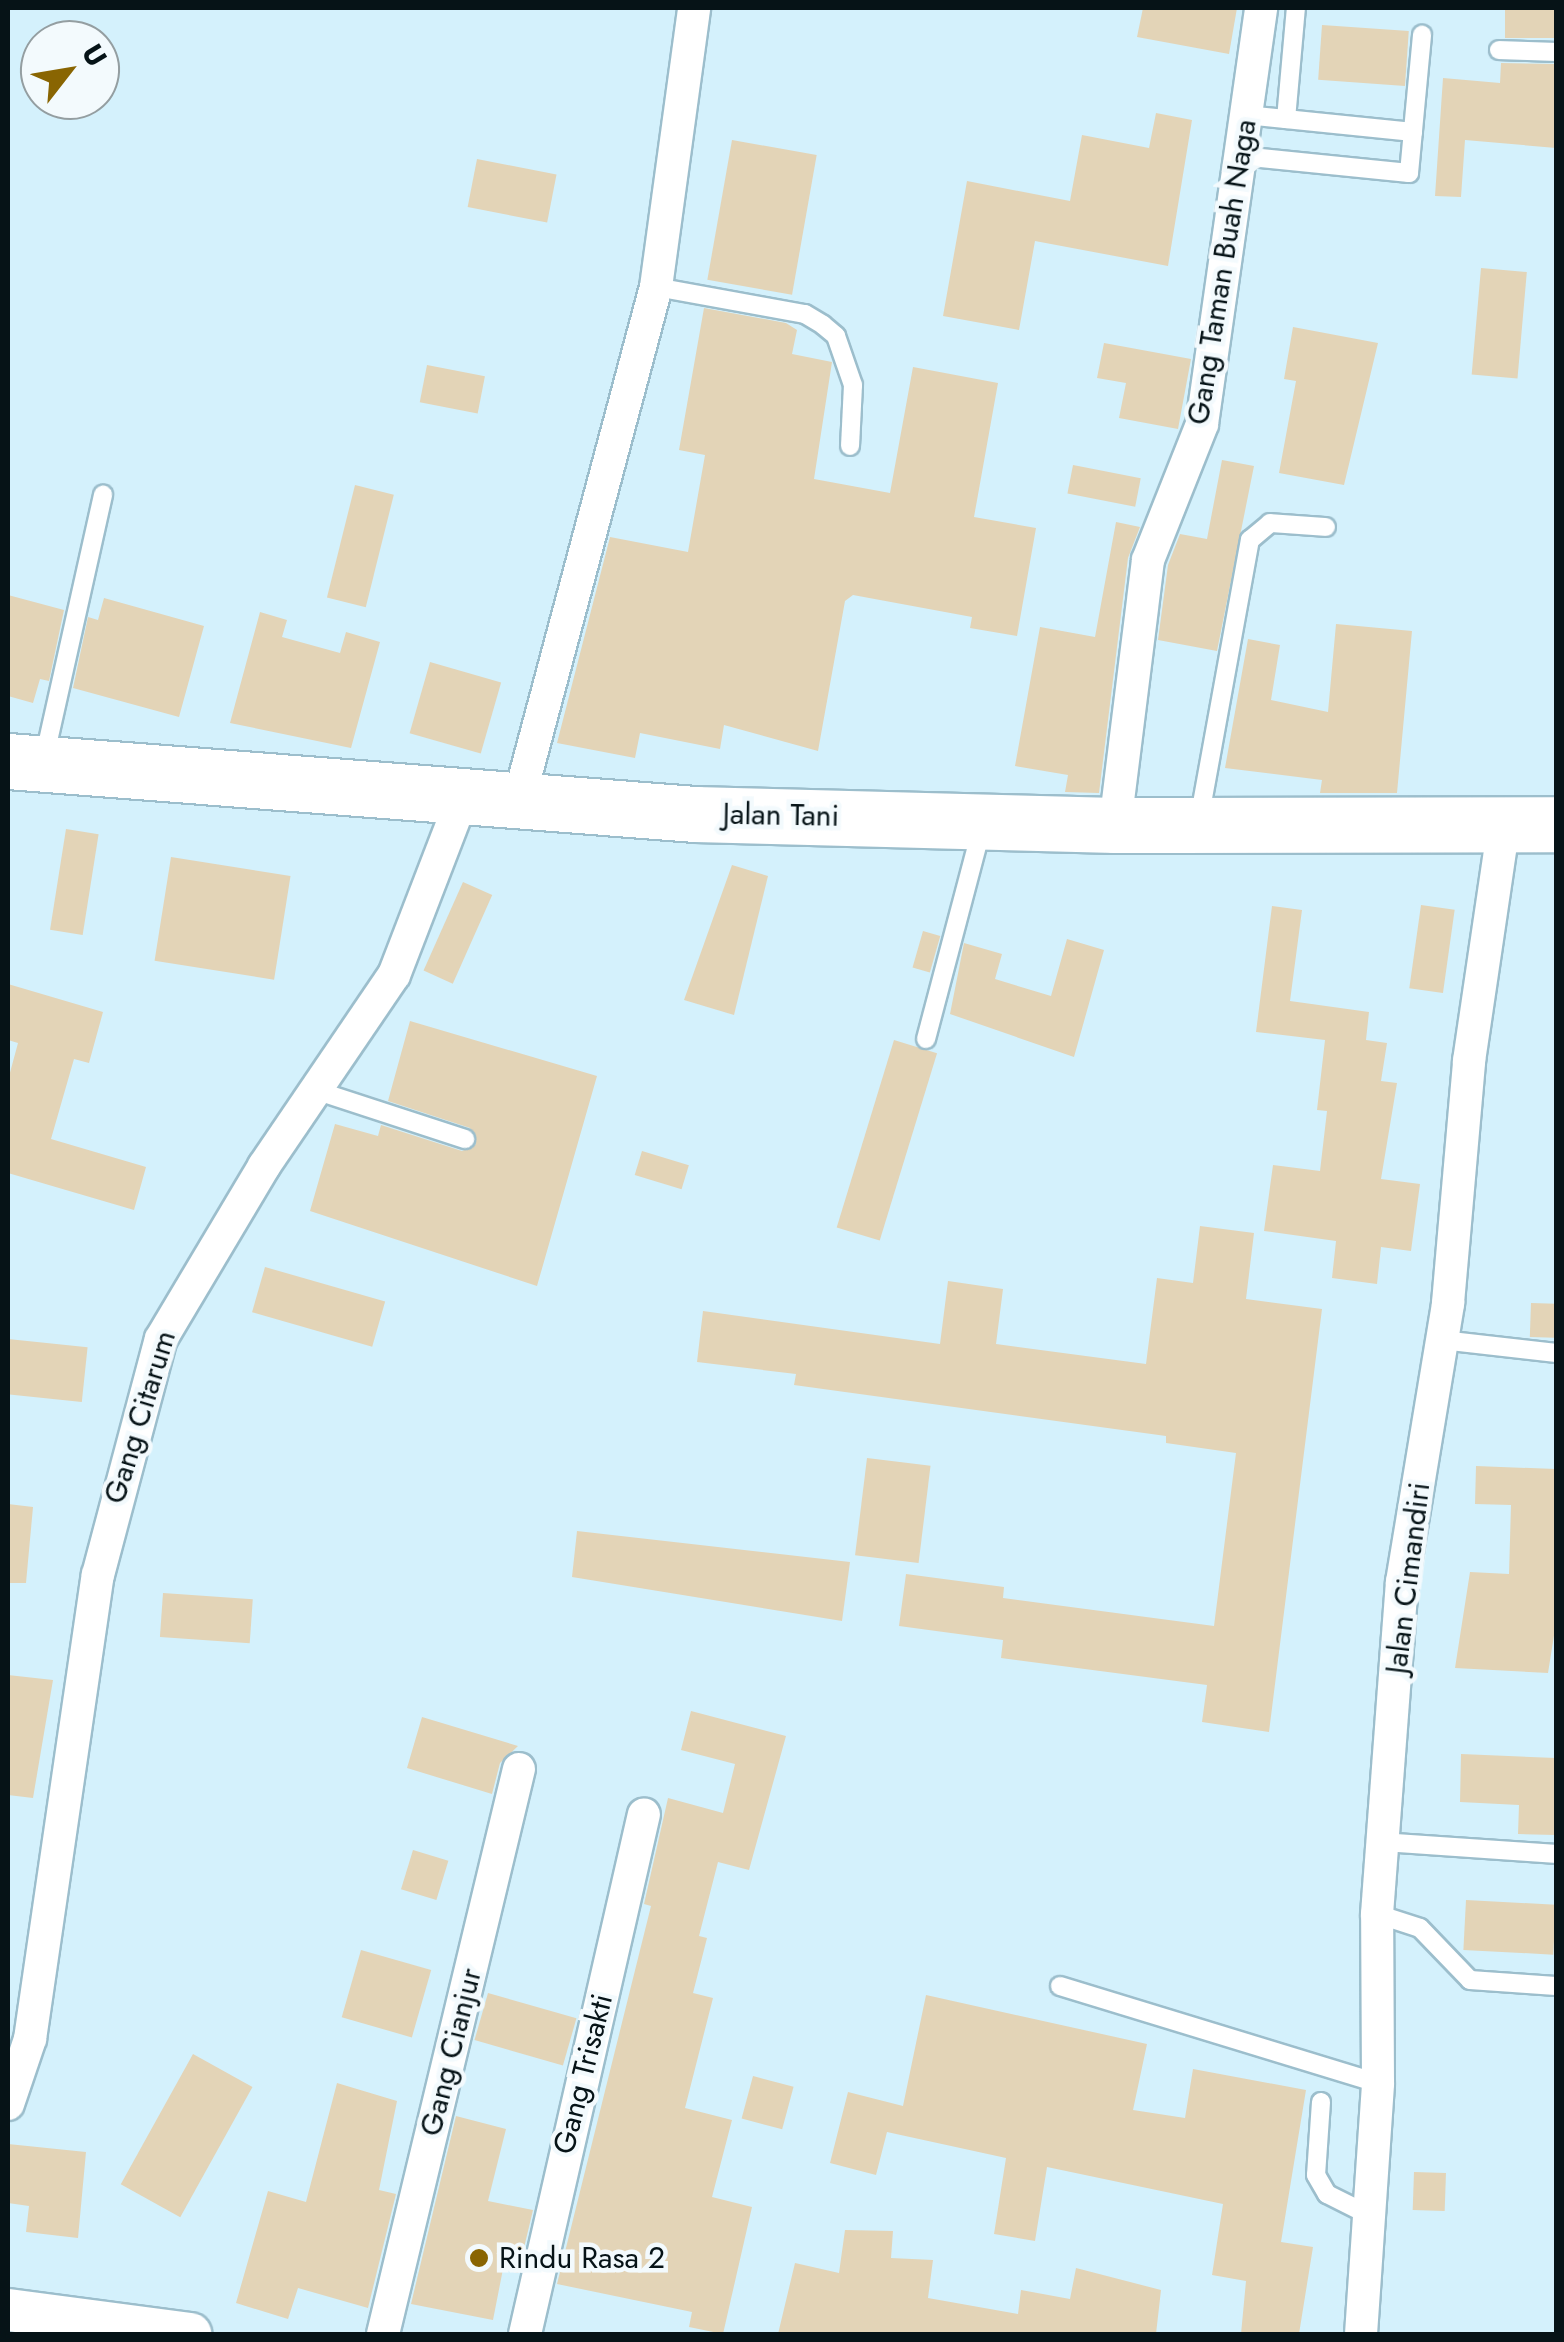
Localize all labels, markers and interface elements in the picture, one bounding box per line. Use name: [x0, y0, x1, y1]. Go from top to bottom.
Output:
north arrow: [20, 20, 120, 120]
text: U: [72, 36, 117, 74]
street label: Gang Taman Buah Naga: [1180, 117, 1264, 427]
street label: Jalan Tani: [722, 796, 840, 834]
street label: Gang Citarum: [97, 1326, 183, 1508]
street label: Jalan Cimandiri: [1378, 1480, 1438, 1676]
street label: Gang Cianjur: [413, 1964, 489, 2140]
street label: Gang Trisakti: [546, 1990, 620, 2158]
place label: Rindu Rasa 2: [499, 2240, 665, 2276]
marker: Rindu Rasa 2: [468, 2247, 490, 2269]

